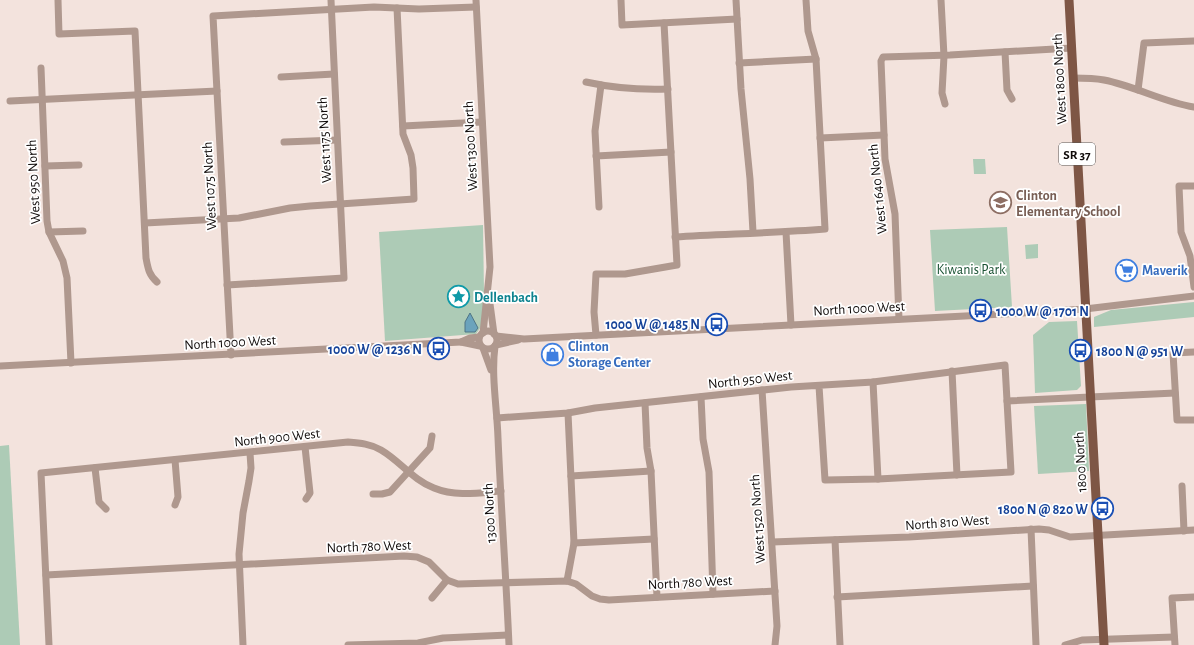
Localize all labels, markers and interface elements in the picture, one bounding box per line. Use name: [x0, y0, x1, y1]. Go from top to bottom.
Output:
street label: West 1800 North: [1051, 33, 1069, 125]
street label: West 1175 North: [316, 97, 334, 183]
street label: West 1300 North: [462, 101, 480, 191]
street label: West 950 North: [25, 139, 43, 225]
street label: West 1075 North: [201, 141, 219, 231]
street label: West 1640 North: [866, 143, 890, 235]
road number: SR 37: [1059, 143, 1095, 165]
place label: Clinton Elementary School: [1016, 189, 1121, 219]
school or university icon: Clinton Elementary School: [988, 190, 1014, 216]
supermarket icon: Maverik: [1114, 257, 1140, 283]
park label: Kiwanis Park: [937, 263, 1006, 277]
place label: Maverik: [1142, 264, 1188, 278]
place icon: Dellenbach: [446, 284, 472, 310]
place label: Dellenbach: [474, 291, 538, 305]
bus stop icon: 1000 W @ 1701 N: [967, 298, 993, 324]
street label: North 1000 West: [813, 300, 906, 318]
place label: 1000 W @ 1701 N: [996, 305, 1089, 319]
bus stop icon: 1000 W @ 1485 N: [703, 311, 729, 337]
place label: 1000 W @ 1485 N: [605, 318, 700, 332]
street label: North 1000 West: [184, 334, 277, 352]
bus stop icon: 1000 W @ 1236 N: [425, 336, 451, 362]
bus stop icon: 1800 N @ 951 W: [1068, 338, 1094, 364]
place label: Clinton Storage Center: [568, 340, 651, 370]
shop icon: Clinton Storage Center: [539, 341, 565, 367]
place label: 1000 W @ 1236 N: [328, 343, 422, 357]
place label: 1800 N @ 951 W: [1096, 345, 1183, 359]
street label: North 950 West: [707, 369, 793, 391]
street label: North 900 West: [233, 426, 321, 449]
street label: 1800 North: [1072, 431, 1090, 493]
street label: West 1520 North: [748, 474, 768, 564]
street label: 1300 North: [481, 483, 499, 543]
bus stop icon: 1800 N @ 820 W: [1090, 496, 1116, 522]
place label: 1800 N @ 820 W: [998, 503, 1088, 517]
street label: North 810 West: [905, 513, 990, 533]
street label: North 780 West: [326, 539, 412, 555]
street label: North 780 West: [647, 574, 733, 592]

